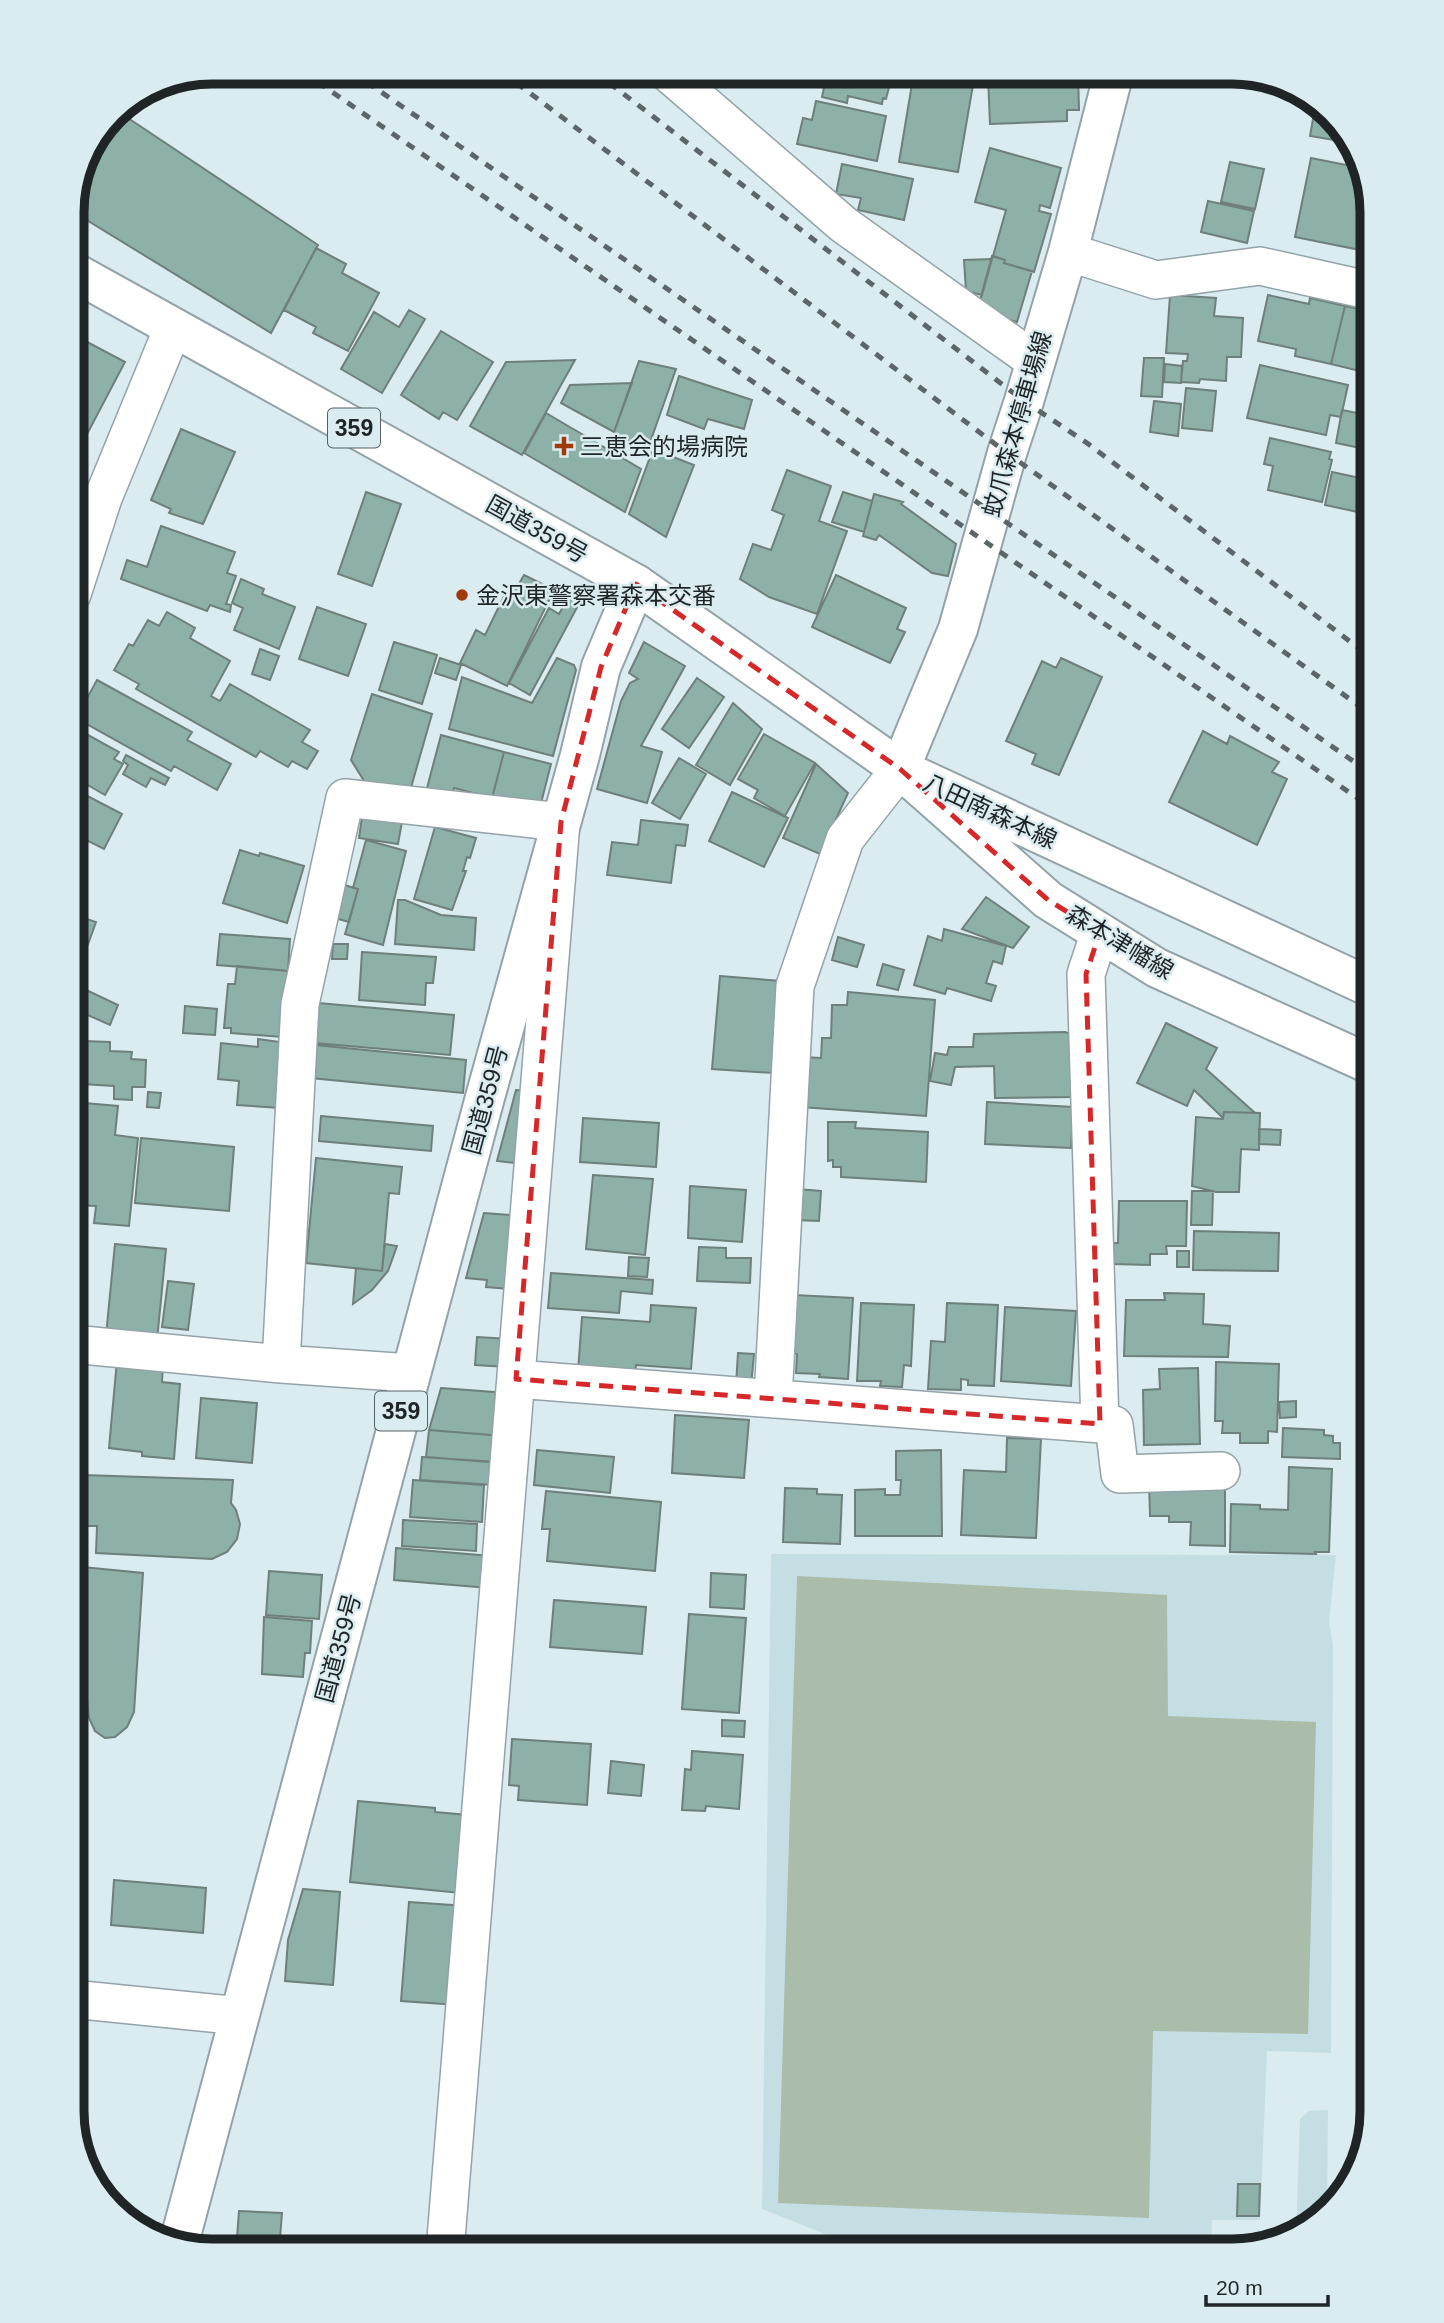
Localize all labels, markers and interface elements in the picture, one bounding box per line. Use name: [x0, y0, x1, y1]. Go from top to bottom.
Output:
street label: 蚊爪森本停車場線: [978, 328, 1056, 520]
road number: 359: [328, 408, 380, 448]
place label: 三恵会的場病院: [580, 433, 748, 460]
marker: 三恵会的場病院: [554, 436, 574, 456]
street label: 国道359号: [481, 490, 593, 568]
place label: 金沢東警察署森本交番: [476, 582, 716, 609]
marker: 金沢東警察署森本交番: [454, 587, 470, 603]
street label: 八田南森本線: [919, 768, 1061, 854]
street label: 森本津幡線: [1062, 900, 1178, 984]
street label: 国道359号: [457, 1042, 513, 1158]
road number: 359: [375, 1392, 427, 1430]
street label: 国道359号: [310, 1590, 366, 1706]
scale bar: [1206, 2264, 1328, 2308]
text: 20 m: [1216, 2276, 1263, 2299]

